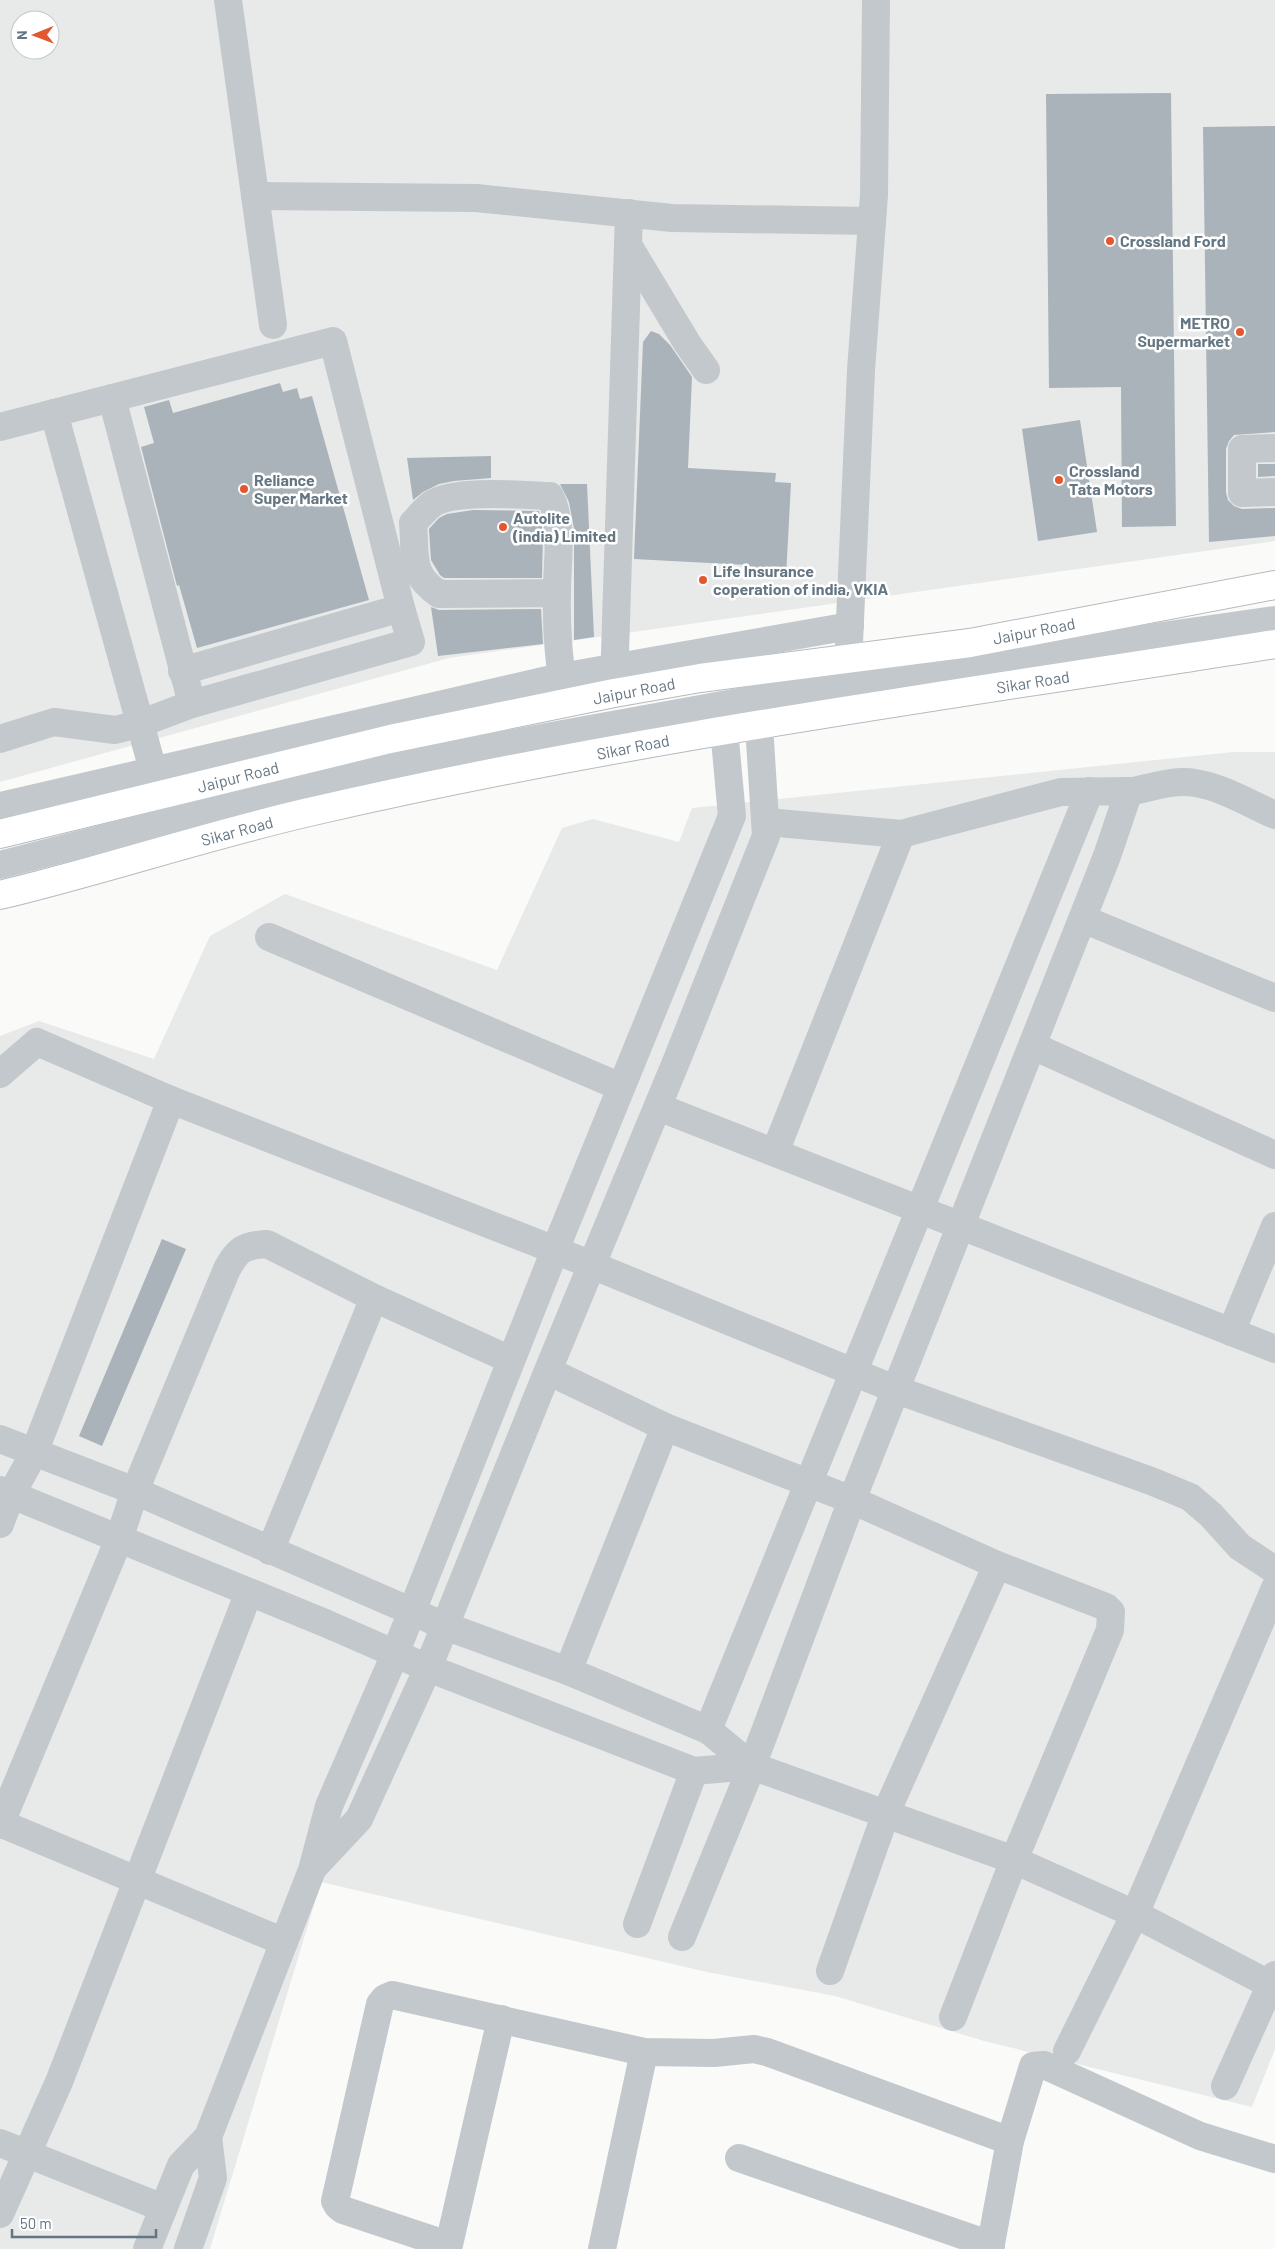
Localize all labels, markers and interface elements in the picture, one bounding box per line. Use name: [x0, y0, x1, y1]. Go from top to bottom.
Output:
north arrow: [10, 10, 60, 60]
text: N: [13, 30, 30, 40]
place label: Crossland Ford: [1120, 231, 1226, 250]
marker: Crossland Ford: [1104, 235, 1116, 247]
place label: METRO Supermarket: [1138, 313, 1230, 350]
marker: METRO Supermarket: [1234, 326, 1246, 338]
place label: Crossland Tata Motors: [1069, 461, 1153, 498]
place label: Reliance Super Market: [254, 470, 348, 507]
marker: Crossland Tata Motors: [1053, 474, 1065, 486]
marker: Reliance Super Market: [238, 483, 250, 495]
place label: Autolite (india) Limited: [512, 508, 616, 545]
marker: Autolite (india) Limited: [497, 521, 509, 533]
place label: Life Insurance coperation of india, VKIA: [713, 561, 888, 598]
marker: Life Insurance coperation of india, VKIA: [697, 574, 709, 586]
street label: Jaipur Road: [991, 613, 1077, 648]
street label: Sikar Road: [995, 666, 1071, 697]
street label: Jaipur Road: [591, 673, 677, 708]
street label: Sikar Road: [595, 730, 671, 763]
street label: Jaipur Road: [195, 757, 281, 796]
street label: Sikar Road: [199, 812, 275, 849]
scale bar: [12, 2206, 156, 2238]
text: 50 m: [20, 2214, 52, 2232]

